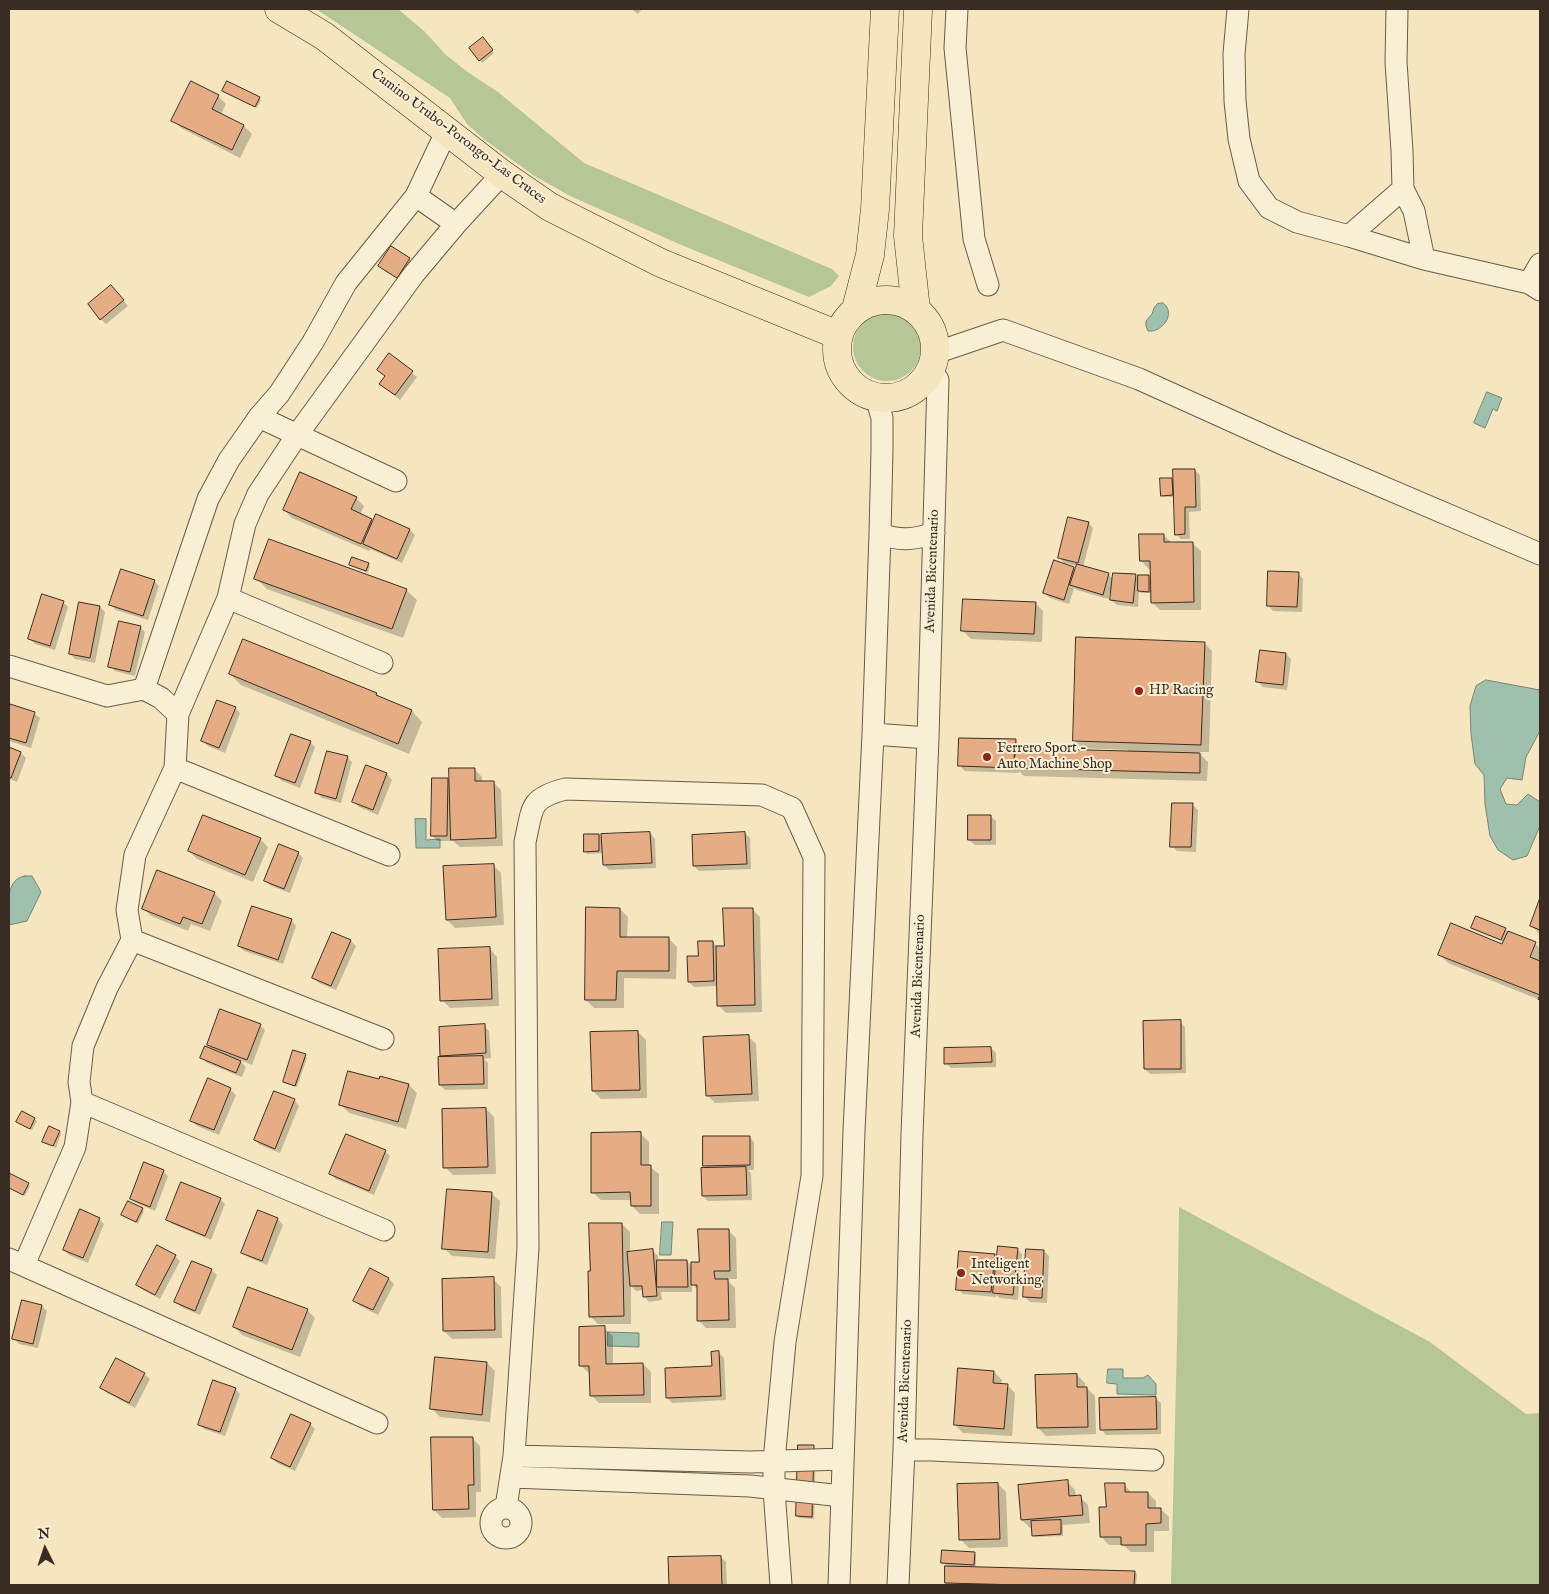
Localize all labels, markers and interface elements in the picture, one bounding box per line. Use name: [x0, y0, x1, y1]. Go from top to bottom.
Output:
street label: Camino Urubo-Porongo-Las Cruces: [367, 66, 549, 208]
street label: Avenida Bicentenario: [922, 509, 944, 633]
place label: HP Racing: [1149, 683, 1214, 699]
marker: HP Racing: [1133, 685, 1145, 697]
place label: Ferrero Sport - Auto Machine Shop: [997, 741, 1112, 774]
marker: Ferrero Sport - Auto Machine Shop: [981, 751, 993, 763]
street label: Avenida Bicentenario: [908, 914, 930, 1038]
place label: Inteligent Networking: [971, 1257, 1042, 1290]
marker: Inteligent Networking: [955, 1267, 967, 1279]
street label: Avenida Bicentenario: [895, 1319, 917, 1443]
north arrow: [20, 1524, 70, 1574]
text: N: [37, 1525, 51, 1543]

